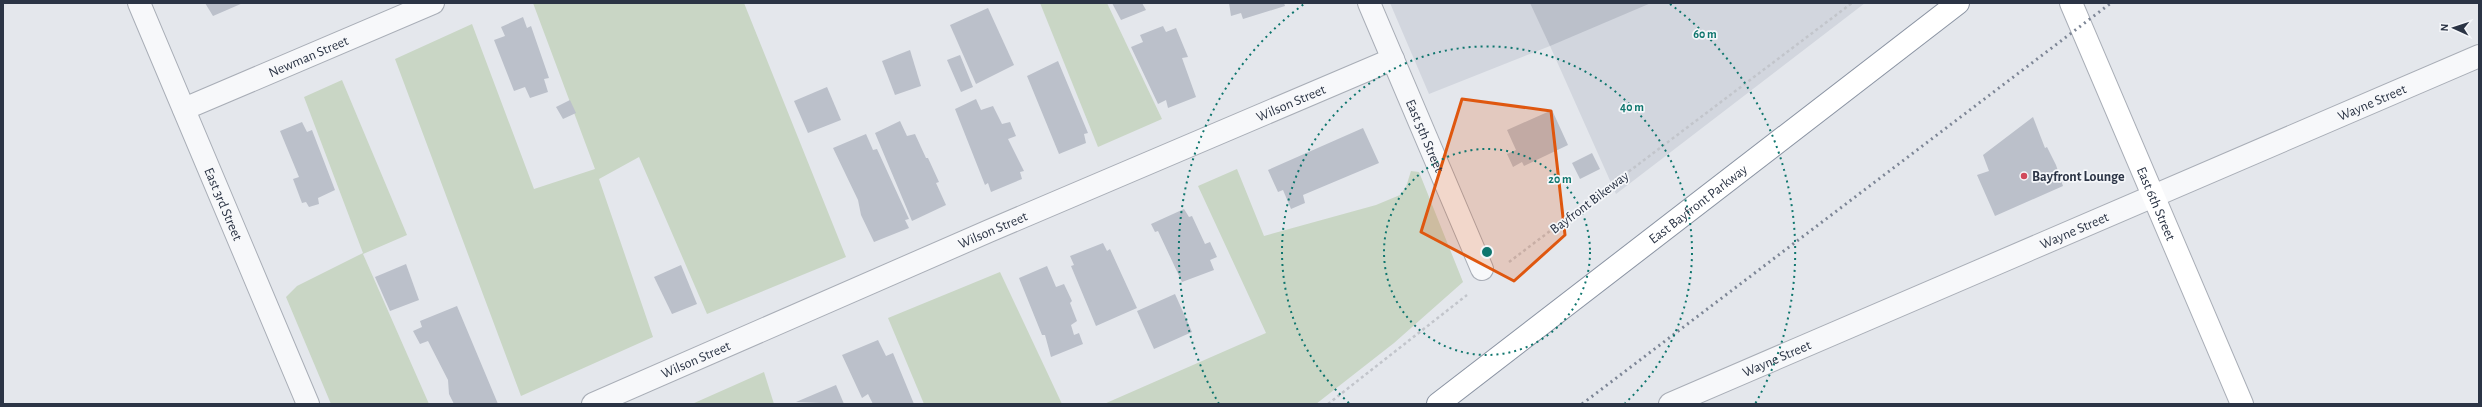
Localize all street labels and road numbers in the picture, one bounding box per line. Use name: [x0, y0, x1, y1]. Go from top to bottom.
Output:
street label: Newman Street: [267, 34, 351, 80]
street label: Wilson Street: [1254, 82, 1328, 124]
street label: Wayne Street: [2336, 82, 2409, 124]
street label: East 5th Street: [1403, 97, 1446, 175]
street label: East Bayfront Parkway: [1647, 162, 1750, 247]
street label: East 6th Street: [2134, 165, 2178, 243]
street label: East 3rd Street: [201, 166, 245, 243]
street label: Bayfront Bikeway: [1548, 169, 1631, 237]
street label: Wilson Street: [956, 209, 1030, 252]
street label: Wayne Street: [2038, 210, 2111, 252]
street label: Wayne Street: [1741, 338, 1814, 380]
street label: Wilson Street: [659, 339, 733, 381]

